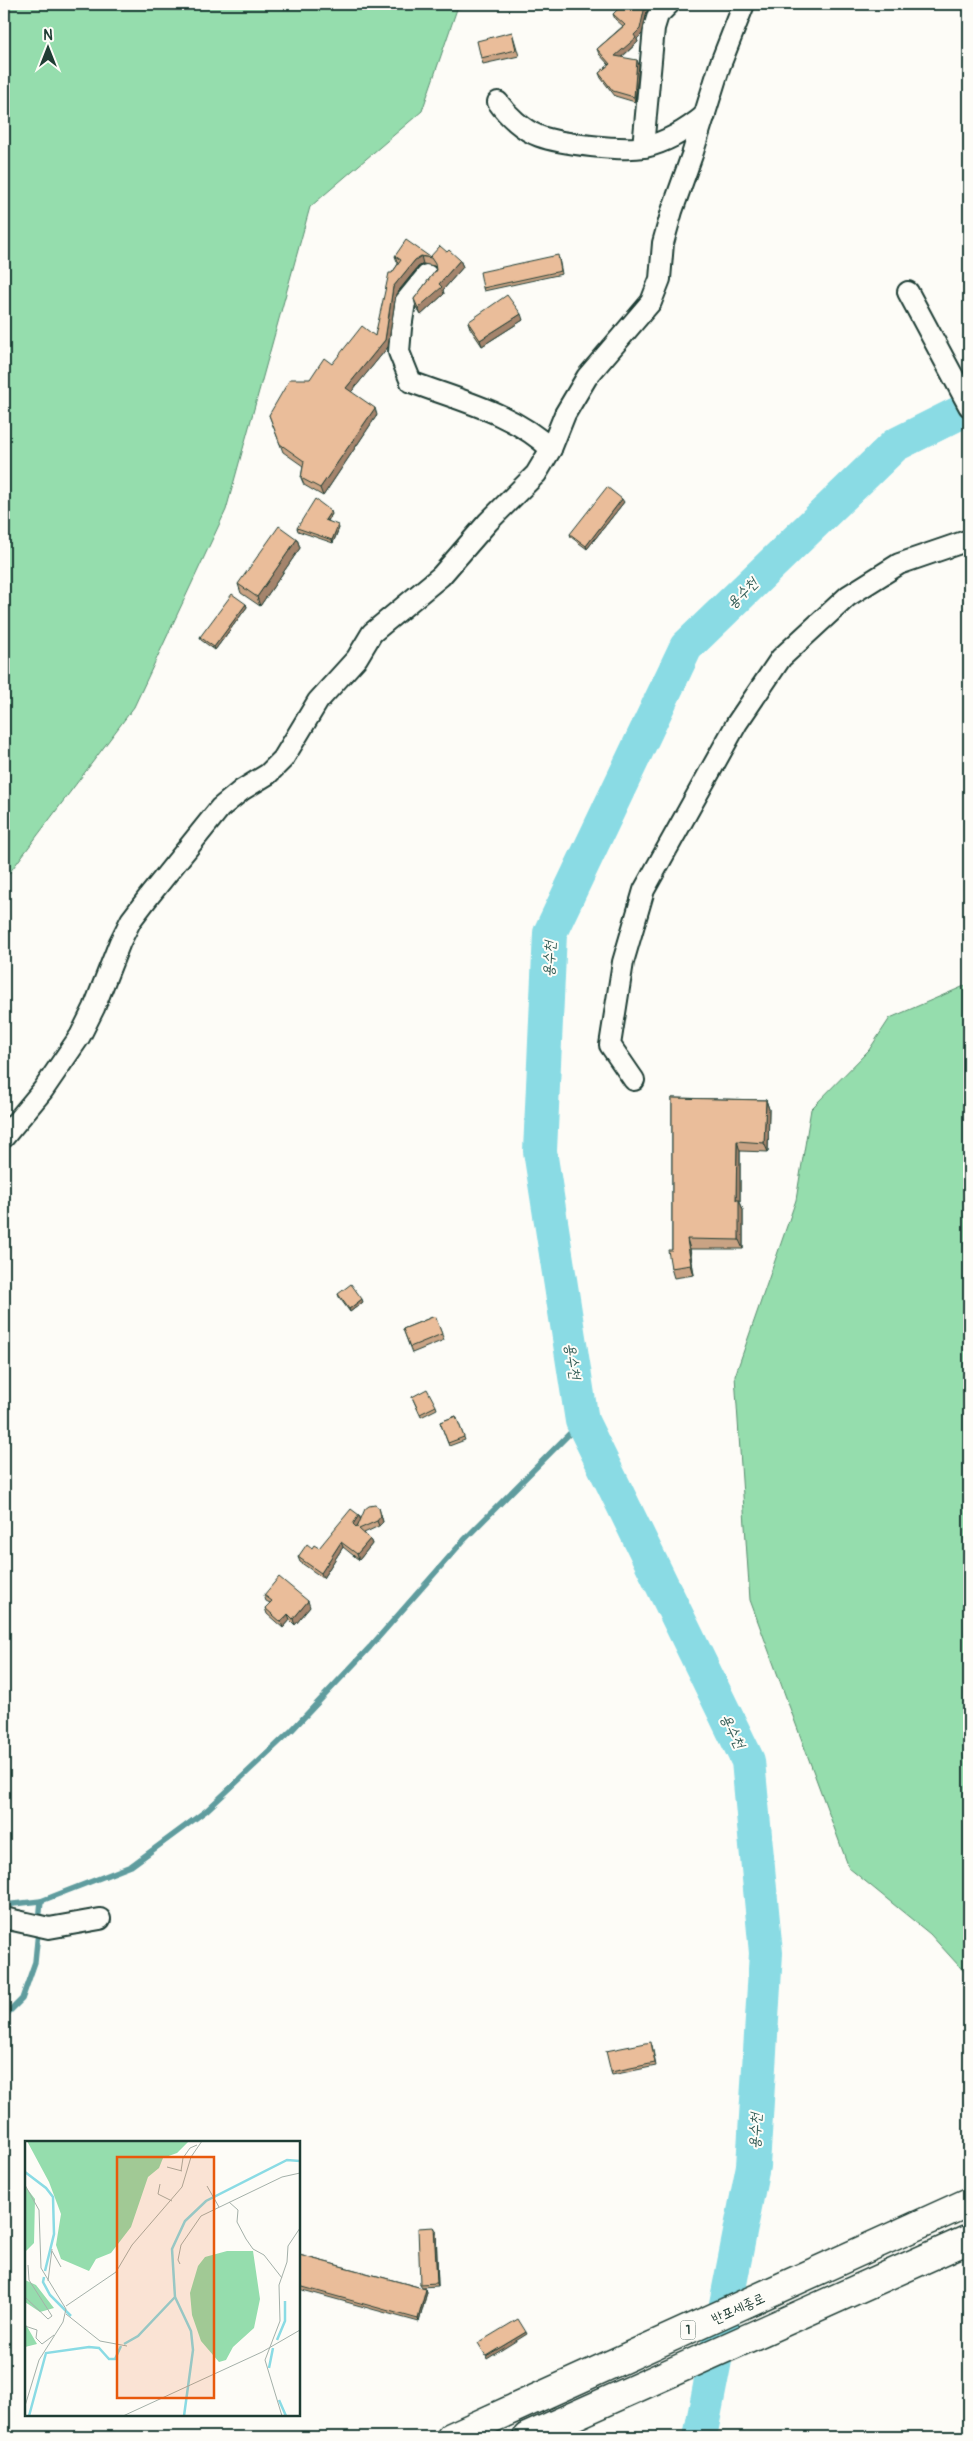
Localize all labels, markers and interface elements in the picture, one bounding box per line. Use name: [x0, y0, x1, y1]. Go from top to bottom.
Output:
north arrow: [22, 22, 72, 72]
text: N: [43, 27, 53, 44]
water label: 용수천: [723, 573, 763, 613]
water label: 용수천: [539, 939, 560, 978]
water label: 용수천: [560, 1342, 585, 1382]
water label: 용수천: [716, 1711, 750, 1753]
water label: 용수천: [745, 2111, 766, 2150]
inset map: [25, 2141, 300, 2416]
street label: 반포세종로: [709, 2289, 767, 2328]
road number: 1: [680, 2320, 696, 2340]

